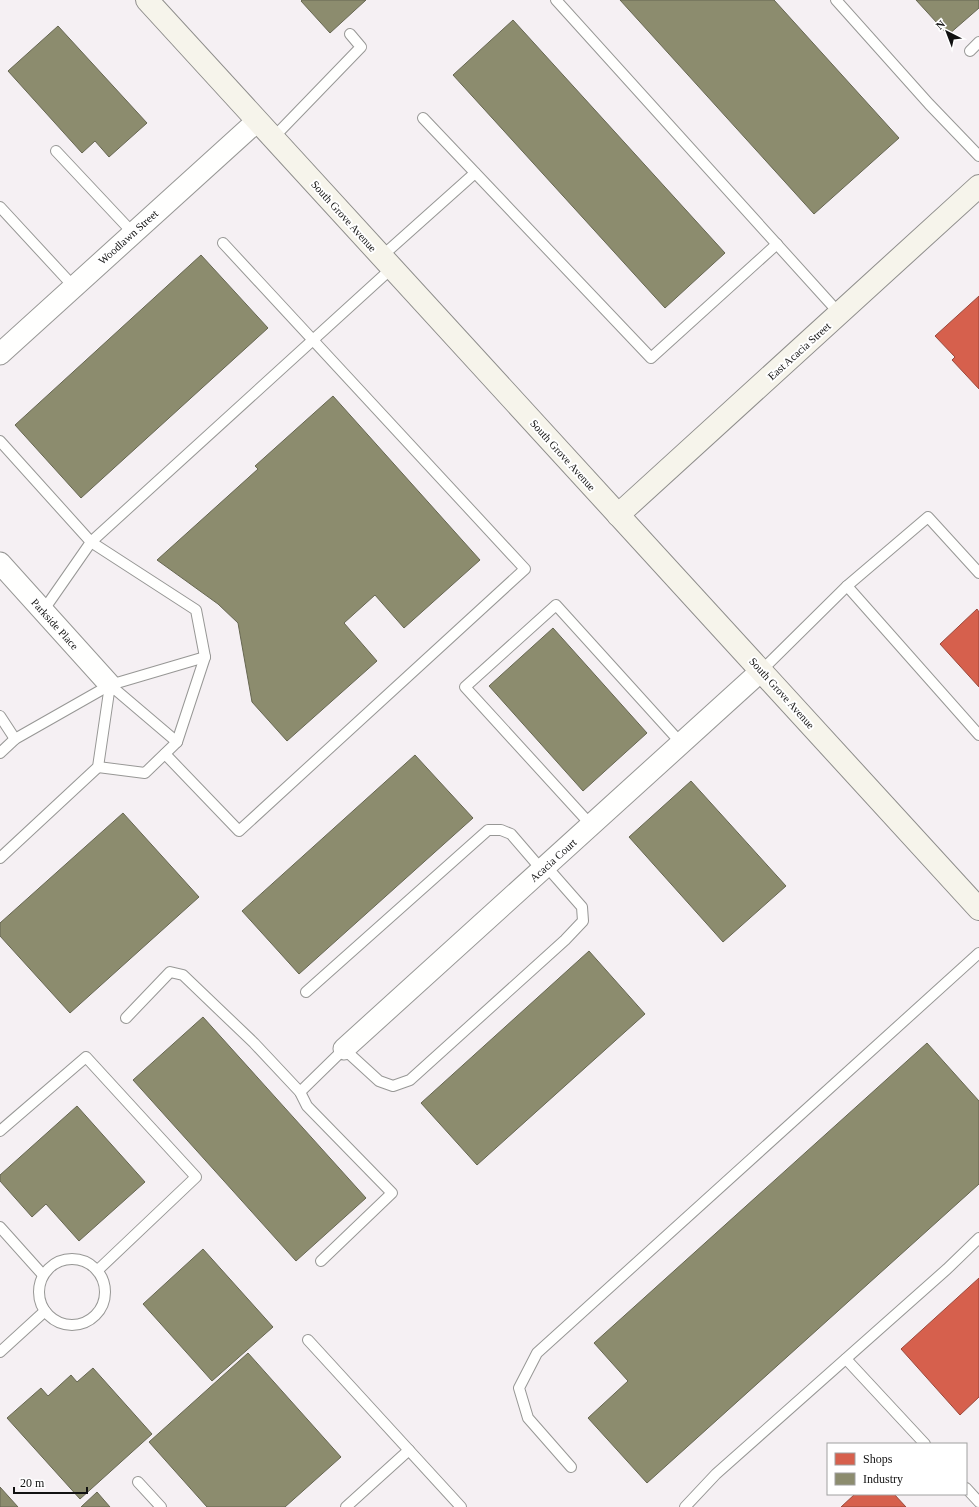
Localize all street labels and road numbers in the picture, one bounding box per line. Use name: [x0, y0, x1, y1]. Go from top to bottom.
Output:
street label: South Grove Avenue: [309, 178, 379, 254]
street label: Woodlawn Street: [96, 207, 160, 267]
street label: East Acacia Street: [765, 320, 833, 382]
street label: South Grove Avenue: [528, 417, 598, 493]
street label: Parkside Place: [29, 596, 81, 652]
street label: South Grove Avenue: [747, 655, 817, 731]
street label: Acacia Court: [527, 836, 579, 884]

